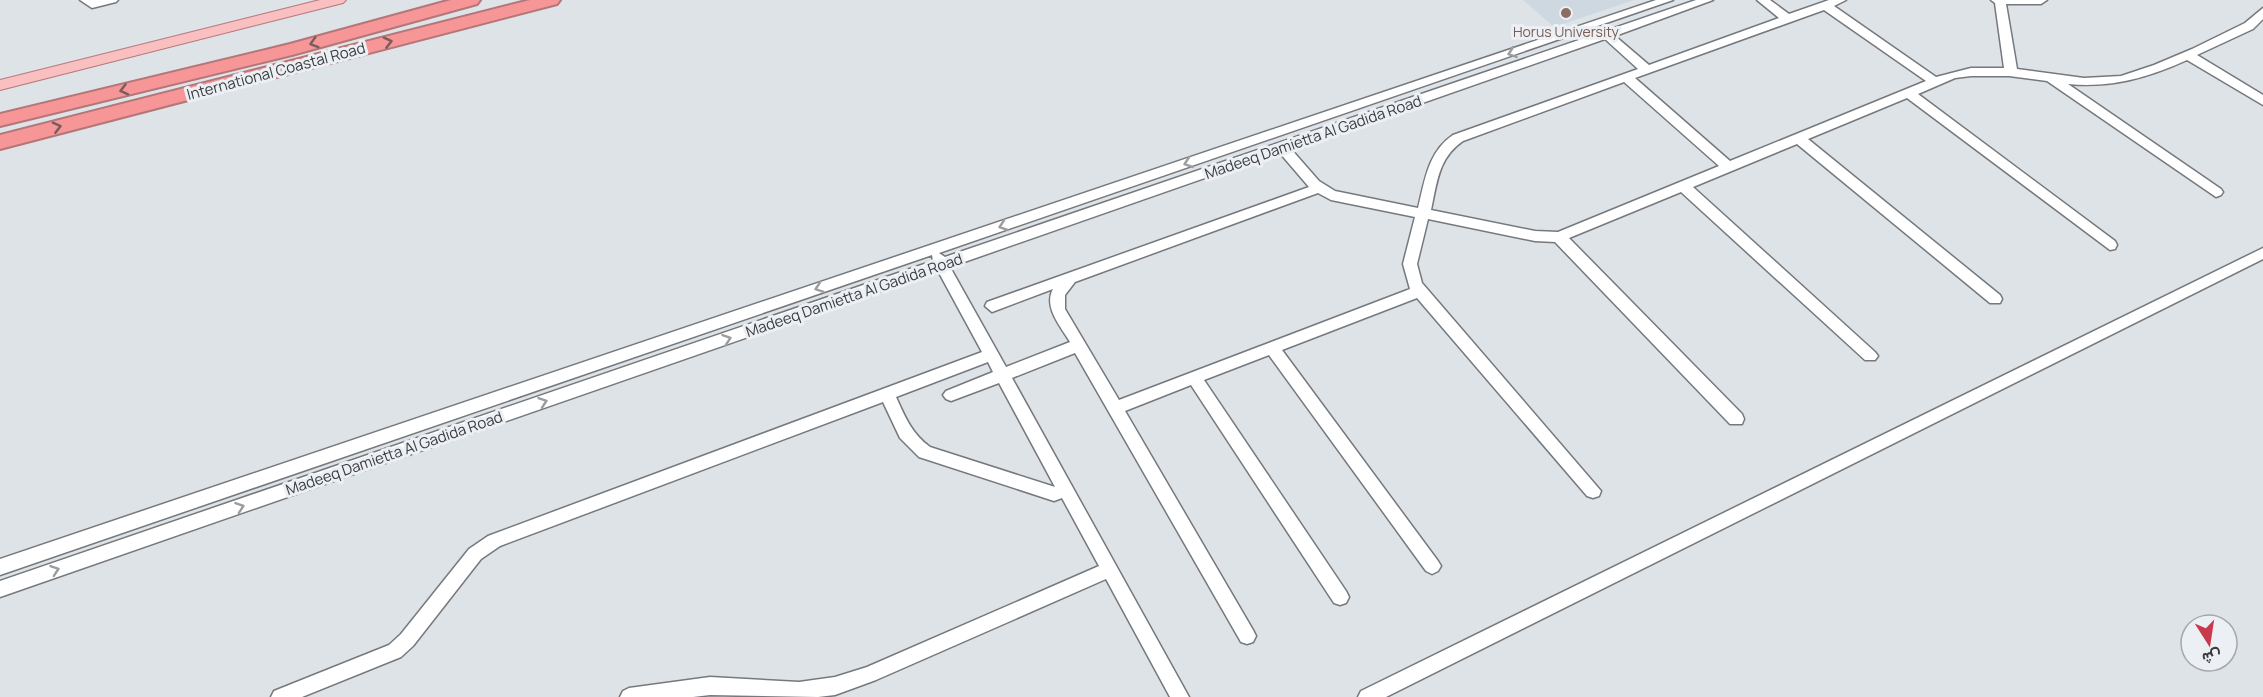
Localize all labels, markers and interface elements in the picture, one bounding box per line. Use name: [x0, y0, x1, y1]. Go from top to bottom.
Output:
marker: Horus University: [1559, 6, 1573, 20]
place label: Horus University: [1513, 22, 1620, 41]
one-way arrow: [309, 36, 319, 48]
one-way arrow: [383, 36, 393, 49]
street label: International Coastal Road: [184, 37, 368, 105]
one-way arrow: [1507, 46, 1518, 59]
one-way arrow: [120, 82, 130, 95]
street label: Madeeq Damietta Al Gadida Road: [1202, 90, 1424, 184]
one-way arrow: [52, 122, 62, 135]
one-way arrow: [1183, 156, 1194, 169]
one-way arrow: [998, 218, 1009, 231]
street label: Madeeq Damietta Al Gadida Road: [743, 248, 965, 342]
one-way arrow: [814, 281, 825, 294]
one-way arrow: [722, 333, 732, 346]
one-way arrow: [537, 397, 548, 409]
street label: Madeeq Damietta Al Gadida Road: [283, 406, 505, 500]
one-way arrow: [234, 501, 245, 514]
one-way arrow: [49, 565, 60, 578]
north arrow: [2179, 613, 2239, 673]
text: ش: [2200, 645, 2224, 670]

